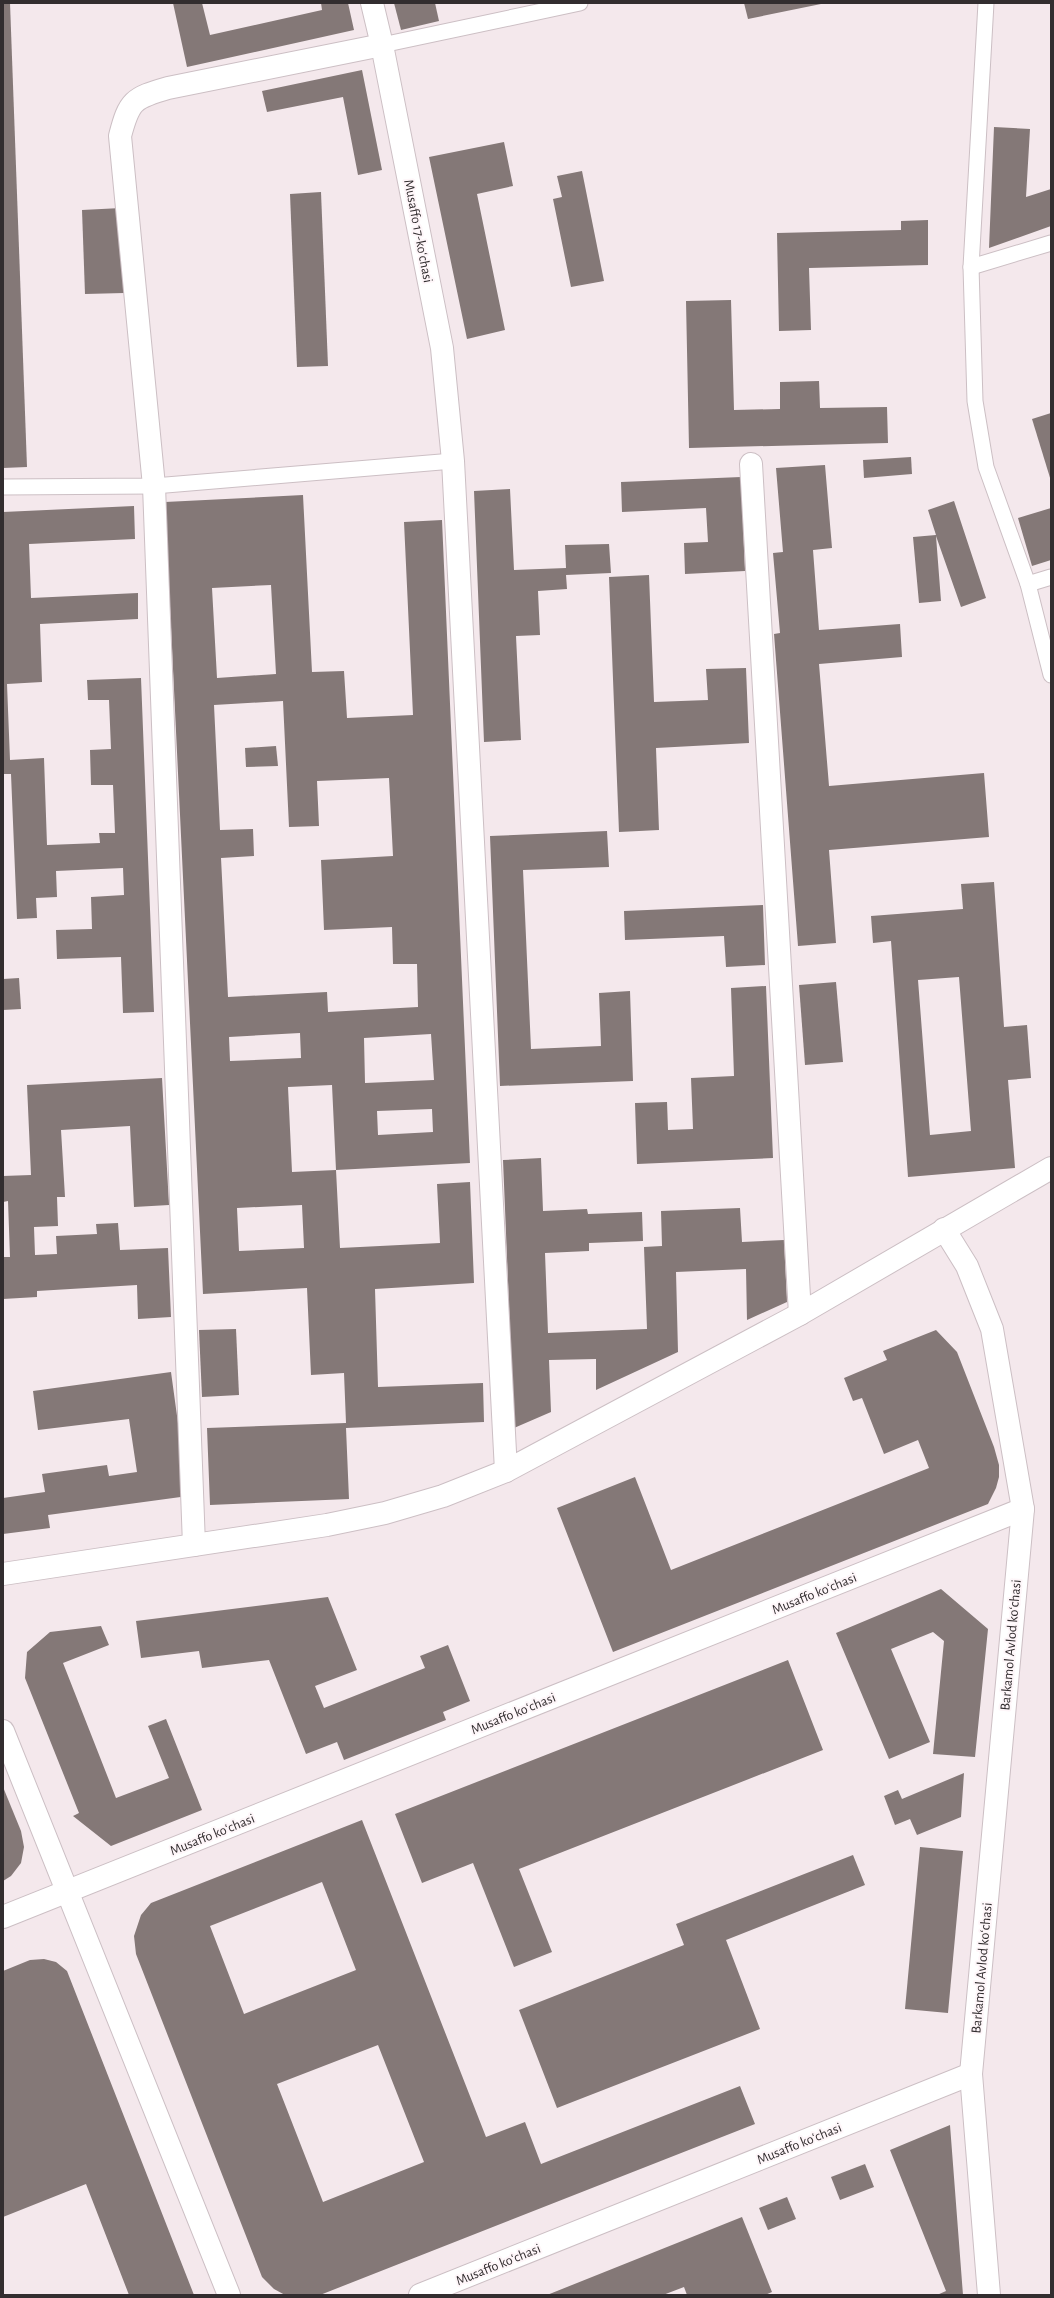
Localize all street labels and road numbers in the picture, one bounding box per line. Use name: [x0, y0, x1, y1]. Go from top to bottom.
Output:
street label: Musaffo 17-koʻchasi: [401, 178, 435, 284]
street label: Musaffo koʻchasi: [770, 1571, 859, 1617]
street label: Barkamol Avlod koʻchasi: [998, 1579, 1024, 1711]
street label: Musaffo koʻchasi: [469, 1691, 558, 1737]
street label: Musaffo koʻchasi: [168, 1812, 257, 1858]
street label: Barkamol Avlod koʻchasi: [969, 1902, 995, 2034]
street label: Musaffo koʻchasi: [755, 2121, 844, 2167]
street label: Musaffo koʻchasi: [454, 2242, 543, 2288]

